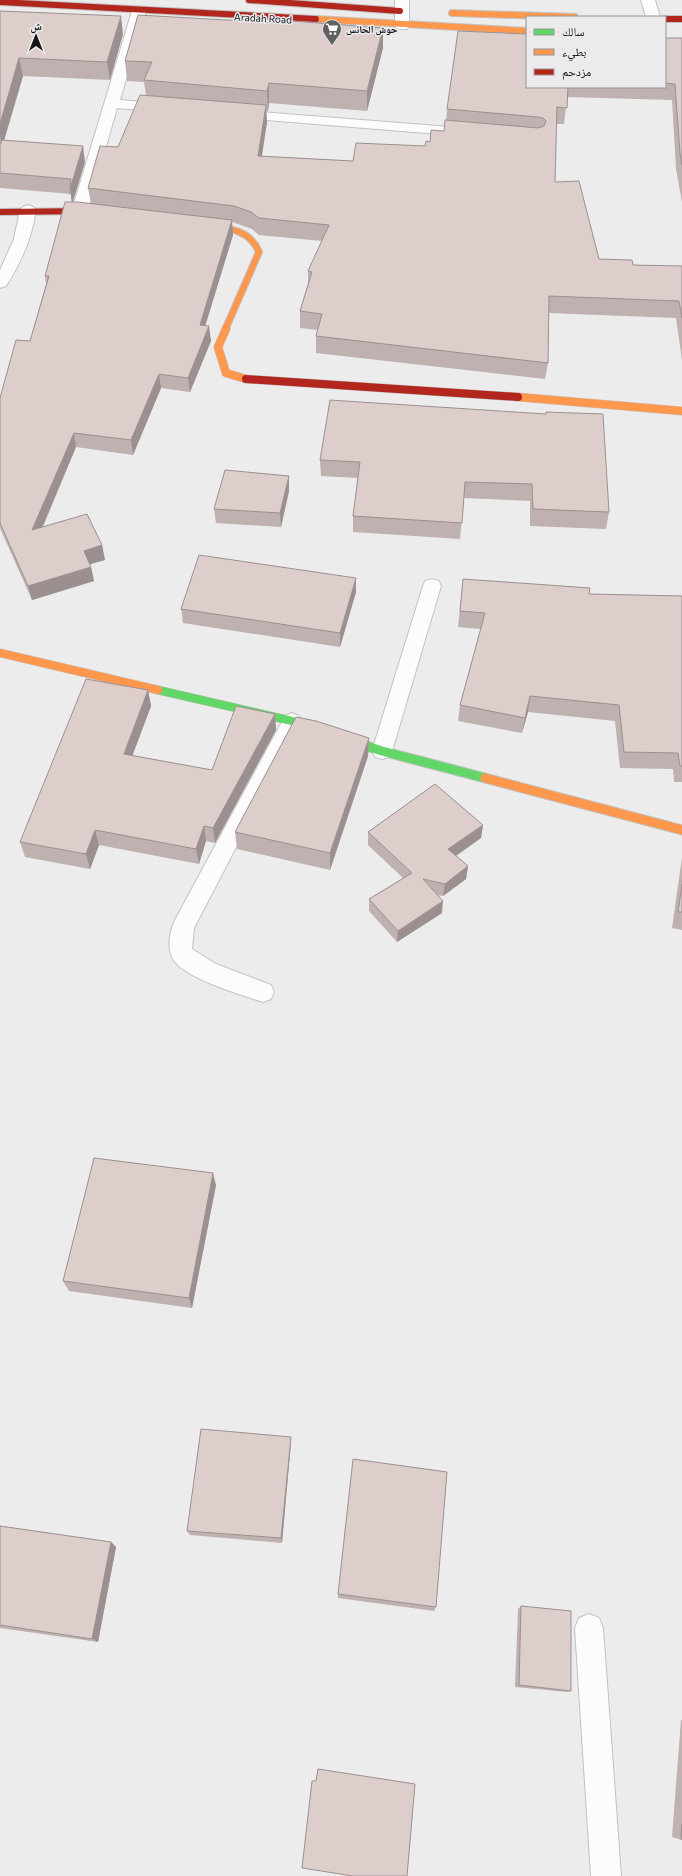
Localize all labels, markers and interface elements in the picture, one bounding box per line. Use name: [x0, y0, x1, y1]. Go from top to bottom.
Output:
street label: Aradah Road: [234, 10, 293, 26]
north arrow: [16, 16, 56, 56]
legend: [526, 16, 666, 88]
supermarket icon: حوش الحائس: [321, 18, 343, 46]
text: ش: [30, 19, 42, 34]
place label: حوش الحائس: [346, 23, 398, 36]
text: سالك: [562, 24, 584, 38]
text: بطيء: [562, 44, 586, 62]
text: مزدحم: [562, 64, 591, 80]

